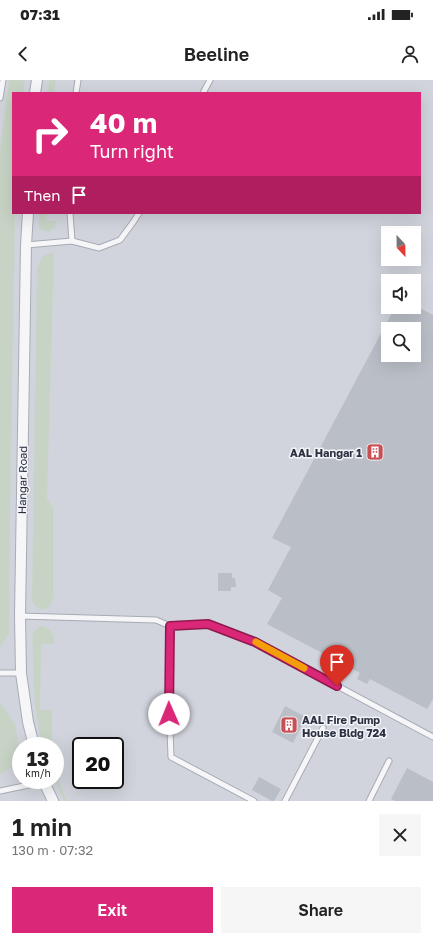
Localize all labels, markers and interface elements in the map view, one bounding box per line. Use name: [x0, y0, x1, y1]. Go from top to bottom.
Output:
text: 07:31: [20, 5, 60, 23]
icon: back: [12, 43, 34, 65]
text: Beeline: [184, 43, 249, 65]
icon: person: [399, 43, 421, 65]
text: 40 m: [90, 106, 157, 139]
icon: right: [24, 108, 76, 160]
text: Turn right: [90, 140, 174, 162]
icon: arrive: [68, 184, 90, 206]
text: Then: [24, 186, 60, 204]
north arrow: [381, 226, 421, 266]
map controls: [381, 226, 421, 362]
button: sound: [381, 274, 421, 314]
button: search: [381, 322, 421, 362]
building icon: AAL Hangar 1: [365, 442, 385, 462]
street label: Hangar Road: [15, 446, 29, 514]
place label: AAL Hangar 1: [290, 446, 362, 459]
pin: [320, 645, 354, 686]
icon: arrive: [326, 651, 348, 673]
position arrow: [148, 693, 190, 735]
place label: AAL Fire Pump House Bldg 724: [302, 713, 386, 739]
building icon: AAL Fire Pump House Bldg 724: [279, 715, 299, 735]
speed limit sign: 20: [72, 737, 124, 789]
text: 13: [27, 746, 49, 770]
text: km/h: [25, 767, 51, 779]
text: 1 min: [12, 812, 72, 841]
button: close: [379, 814, 421, 856]
text: 130 m · 07:32: [12, 842, 93, 858]
button: Exit: [12, 887, 213, 933]
button: Share: [221, 887, 421, 933]

